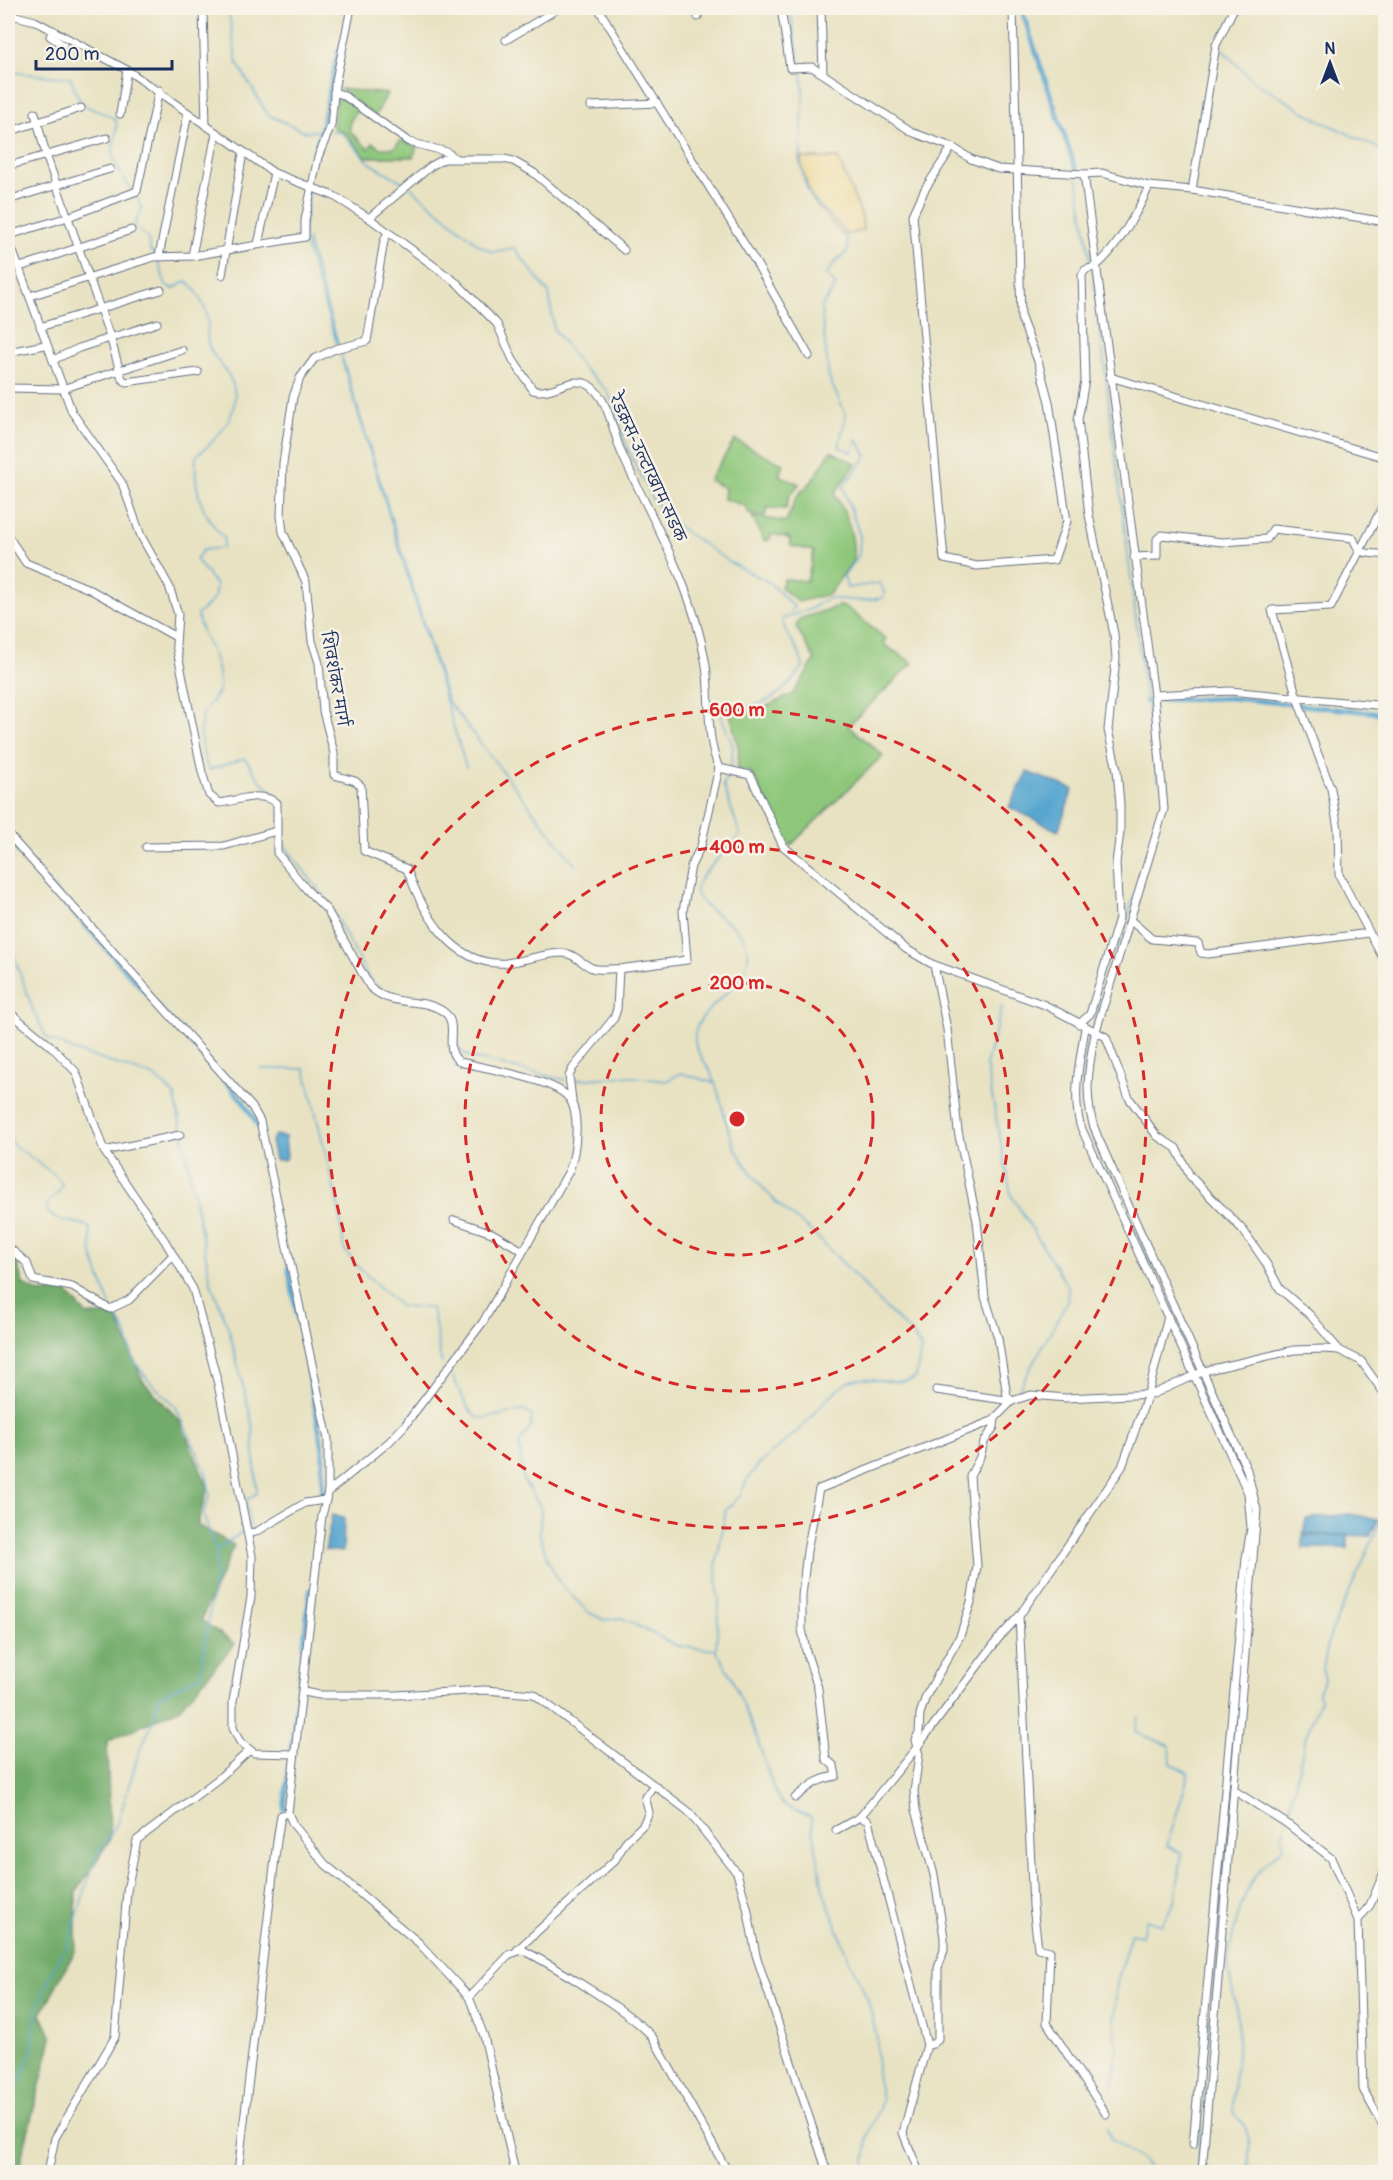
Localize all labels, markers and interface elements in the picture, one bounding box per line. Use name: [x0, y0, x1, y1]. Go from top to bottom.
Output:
scale bar: [36, 33, 172, 71]
north arrow: [1300, 33, 1360, 93]
text: N: [1325, 39, 1336, 59]
text: 200 m: [45, 43, 100, 66]
street label: रेडक्रस-उल्टाखाम सडक: [604, 387, 695, 546]
street label: शिवशंकर मार्ग: [316, 628, 355, 729]
text: 600 m: [710, 699, 764, 722]
text: 400 m: [710, 836, 764, 859]
text: 200 m: [710, 972, 764, 995]
centre of rings: [727, 1109, 747, 1129]

